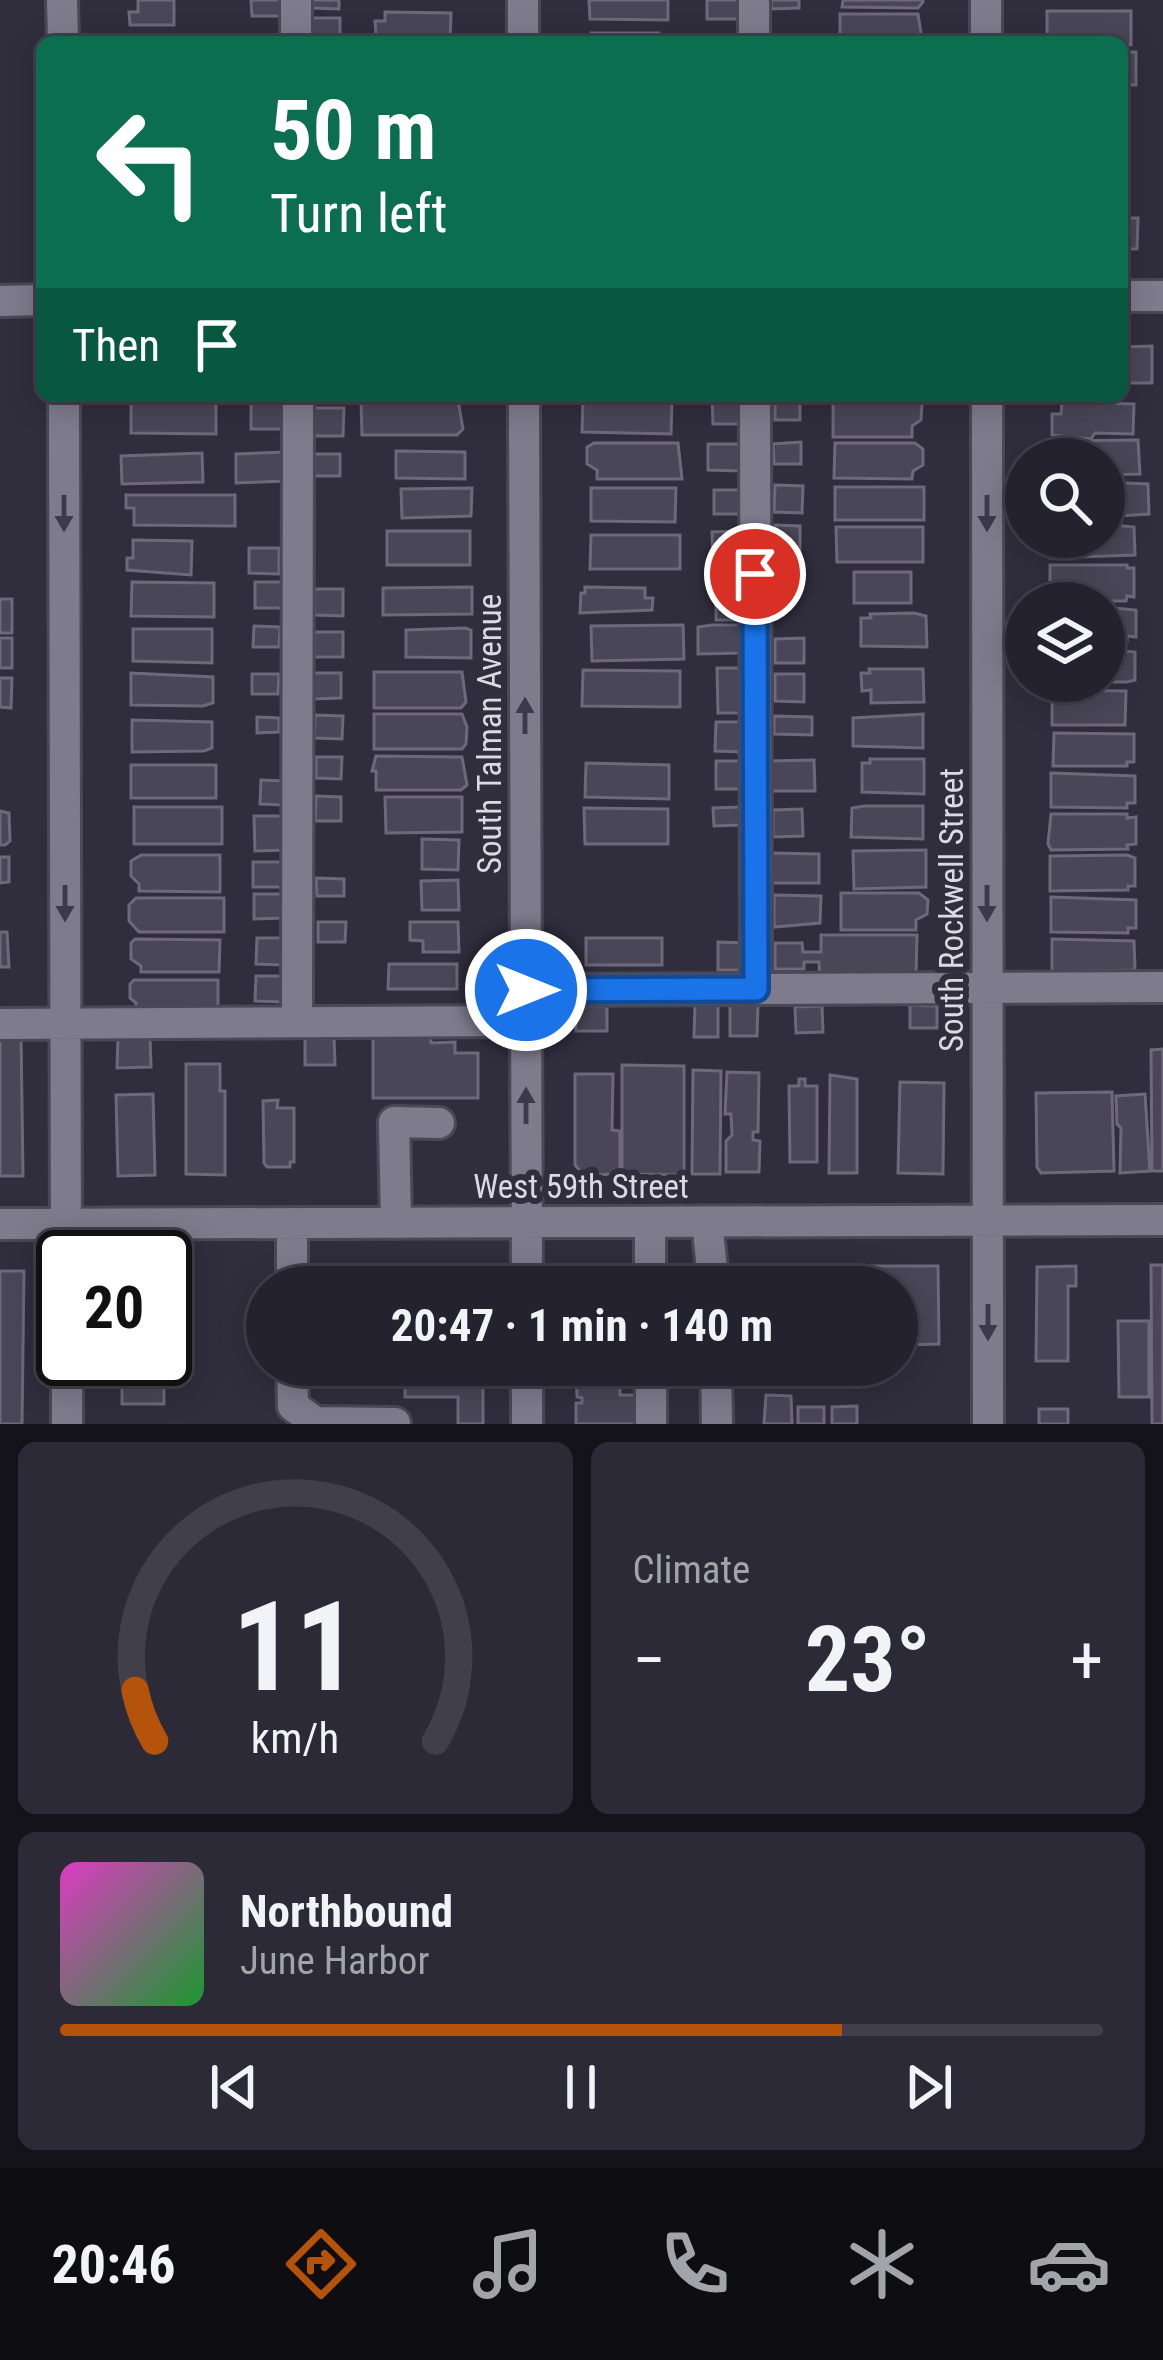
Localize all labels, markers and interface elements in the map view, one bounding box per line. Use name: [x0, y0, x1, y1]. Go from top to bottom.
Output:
text: 50 m: [270, 81, 437, 180]
icon: left: [72, 84, 228, 240]
text: Turn left: [270, 182, 447, 245]
icon: arrive: [184, 312, 250, 378]
text: Then: [72, 319, 160, 372]
map controls: [1005, 438, 1125, 702]
button: search: [1005, 438, 1125, 558]
one-way arrow: [54, 495, 74, 533]
one-way arrow: [977, 495, 997, 533]
pin: [704, 523, 806, 625]
icon: arrive: [722, 541, 788, 607]
button: layers: [1005, 582, 1125, 702]
street label: South Talman Avenue: [470, 594, 509, 874]
one-way arrow: [515, 696, 535, 734]
street label: South Rockwell Street: [932, 768, 971, 1052]
one-way arrow: [55, 885, 75, 923]
one-way arrow: [977, 885, 997, 923]
position arrow: [463, 927, 589, 1053]
one-way arrow: [516, 1086, 536, 1124]
street label: West 59th Street: [473, 1167, 689, 1206]
speed limit sign: 20: [36, 1230, 192, 1386]
text: 20:47 · 1 min · 140 m: [391, 1299, 773, 1352]
one-way arrow: [978, 1304, 998, 1342]
text: Climate: [633, 1547, 750, 1593]
text: 11: [232, 1574, 358, 1720]
text: 23°: [805, 1608, 931, 1713]
text: −: [633, 1622, 666, 1699]
text: +: [1070, 1622, 1103, 1699]
text: km/h: [251, 1713, 339, 1763]
text: Northbound: [240, 1885, 453, 1938]
text: June Harbor: [240, 1938, 429, 1984]
icon: previous: [201, 2054, 267, 2120]
icon: pause: [548, 2054, 614, 2120]
icon: next: [896, 2054, 962, 2120]
icon: directions: [279, 2222, 363, 2306]
icon: music: [466, 2222, 550, 2306]
icon: phone: [653, 2222, 737, 2306]
icon: climate: [840, 2222, 924, 2306]
icon: car: [1027, 2222, 1111, 2306]
text: 20:46: [52, 2233, 176, 2296]

